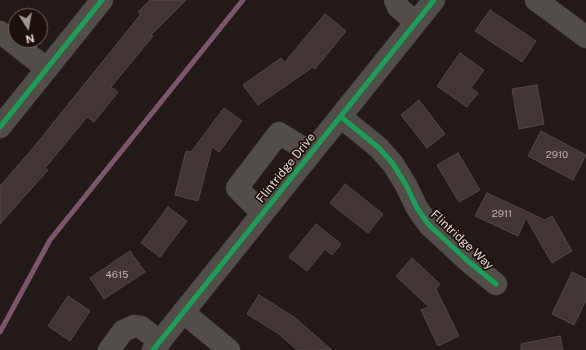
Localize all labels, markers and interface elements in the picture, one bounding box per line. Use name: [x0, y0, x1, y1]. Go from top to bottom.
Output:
north arrow: [8, 8, 48, 48]
text: N: [25, 32, 35, 46]
street label: Flintridge Drive: [253, 130, 319, 206]
house number: 2910: [546, 149, 568, 161]
street label: Flintridge Way: [428, 207, 496, 273]
house number: 2911: [492, 208, 512, 220]
house number: 4615: [106, 269, 128, 281]

